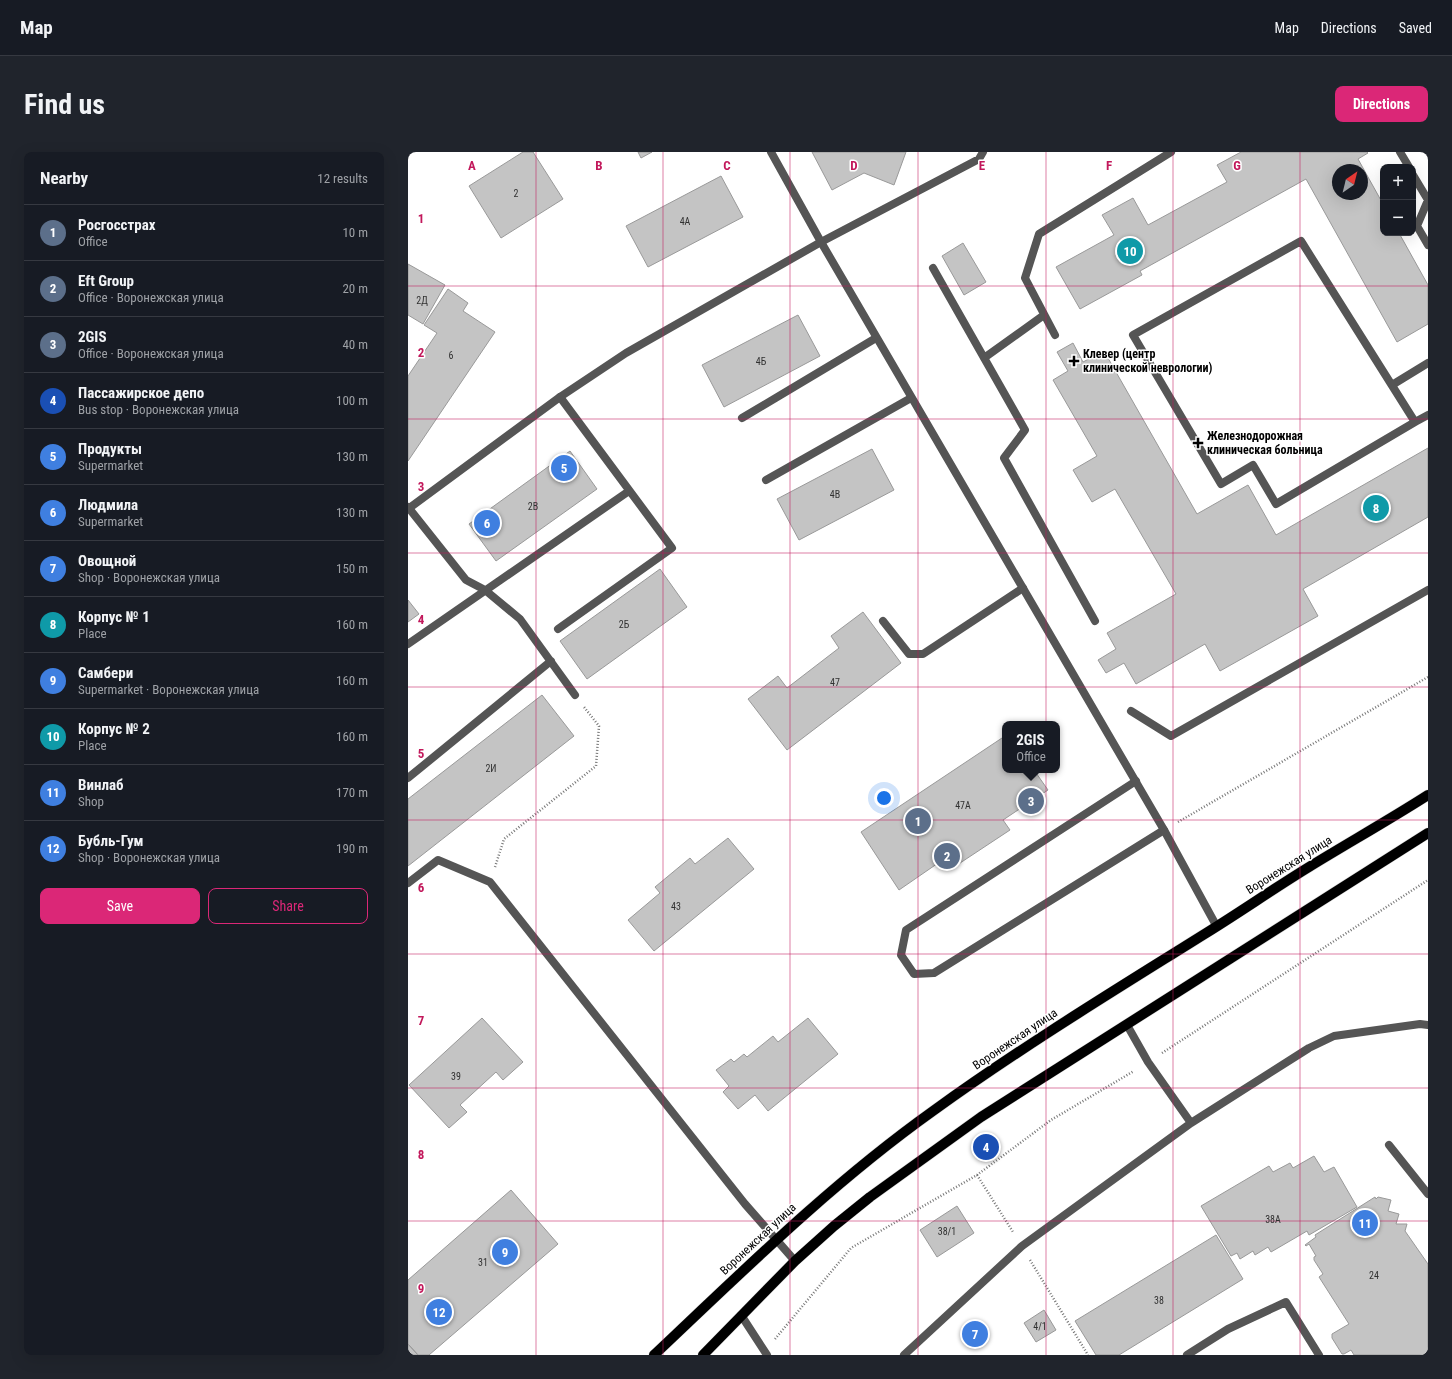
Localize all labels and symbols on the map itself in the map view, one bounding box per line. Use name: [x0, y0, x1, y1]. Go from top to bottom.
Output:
text: A: [468, 158, 476, 173]
text: B: [595, 158, 603, 173]
text: C: [723, 158, 731, 173]
text: D: [850, 158, 858, 173]
text: E: [979, 158, 986, 173]
text: F: [1106, 158, 1112, 173]
text: G: [1233, 158, 1241, 173]
north arrow: [1332, 164, 1368, 200]
house number: 2: [514, 188, 519, 199]
text: 1: [418, 211, 424, 226]
house number: 4А: [680, 216, 691, 227]
pin: 10: [1117, 236, 1143, 266]
house number: 2Д: [416, 295, 428, 306]
text: 2: [418, 345, 425, 360]
place label: Клевер (центр клинической неврологии): [1083, 347, 1213, 375]
house number: 6: [449, 350, 454, 361]
marker: Клевер (центр клинической неврологии): [1068, 355, 1080, 367]
house number: 4Б: [756, 356, 767, 367]
place label: Железнодорожная клиническая больница: [1207, 429, 1323, 457]
marker: Железнодорожная клиническая больница: [1192, 437, 1204, 449]
pin: 5: [551, 453, 577, 483]
text: 3: [418, 479, 424, 494]
house number: 4В: [830, 489, 840, 500]
pin: 8: [1363, 493, 1389, 523]
house number: 2В: [528, 501, 538, 512]
pin: 6: [474, 508, 500, 538]
text: 4: [418, 612, 425, 627]
house number: 2Б: [619, 619, 630, 630]
house number: 47: [830, 677, 840, 688]
text: 5: [418, 746, 425, 761]
house number: 2И: [485, 763, 497, 774]
pin: 3: [1018, 786, 1044, 816]
your location: [874, 788, 894, 808]
house number: 47А: [955, 800, 971, 811]
pin: 1: [905, 806, 931, 836]
street label: Воронежская улица: [1243, 833, 1335, 897]
pin: 2: [934, 841, 960, 871]
text: 6: [418, 880, 425, 895]
house number: 43: [671, 901, 681, 912]
street label: Воронежская улица: [970, 1005, 1060, 1072]
text: 7: [418, 1013, 425, 1028]
house number: 39: [451, 1071, 461, 1082]
pin: 4: [973, 1132, 999, 1162]
text: 8: [418, 1147, 424, 1162]
street label: Воронежская улица: [717, 1200, 799, 1278]
pin: 11: [1352, 1208, 1378, 1238]
house number: 38А: [1265, 1214, 1281, 1225]
house number: 38/1: [938, 1226, 956, 1237]
pin: 9: [492, 1237, 518, 1267]
house number: 31: [478, 1257, 488, 1268]
house number: 24: [1369, 1270, 1379, 1281]
text: 9: [418, 1281, 424, 1296]
house number: 38: [1154, 1295, 1164, 1306]
pin: 12: [426, 1297, 452, 1327]
pin: 7: [962, 1319, 988, 1349]
house number: 4/1: [1033, 1321, 1047, 1332]

